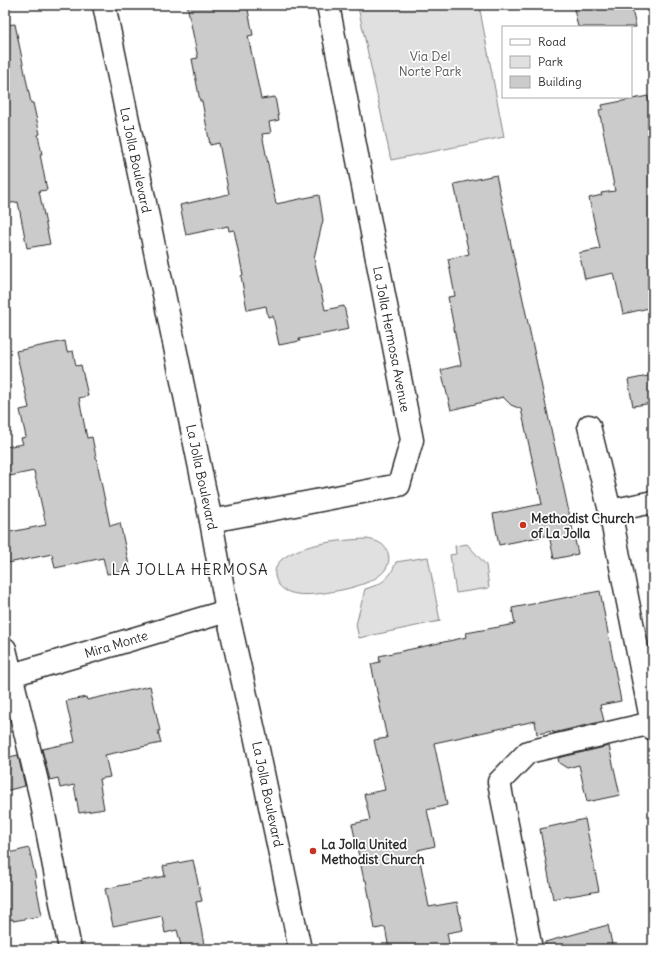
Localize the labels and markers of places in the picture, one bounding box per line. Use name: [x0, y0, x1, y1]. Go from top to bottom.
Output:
place label: Methodist Church of La Jolla: [531, 510, 635, 542]
marker: Methodist Church of La Jolla: [518, 520, 528, 530]
place label: La Jolla United Methodist Church: [321, 836, 425, 868]
marker: La Jolla United Methodist Church: [308, 846, 318, 856]

